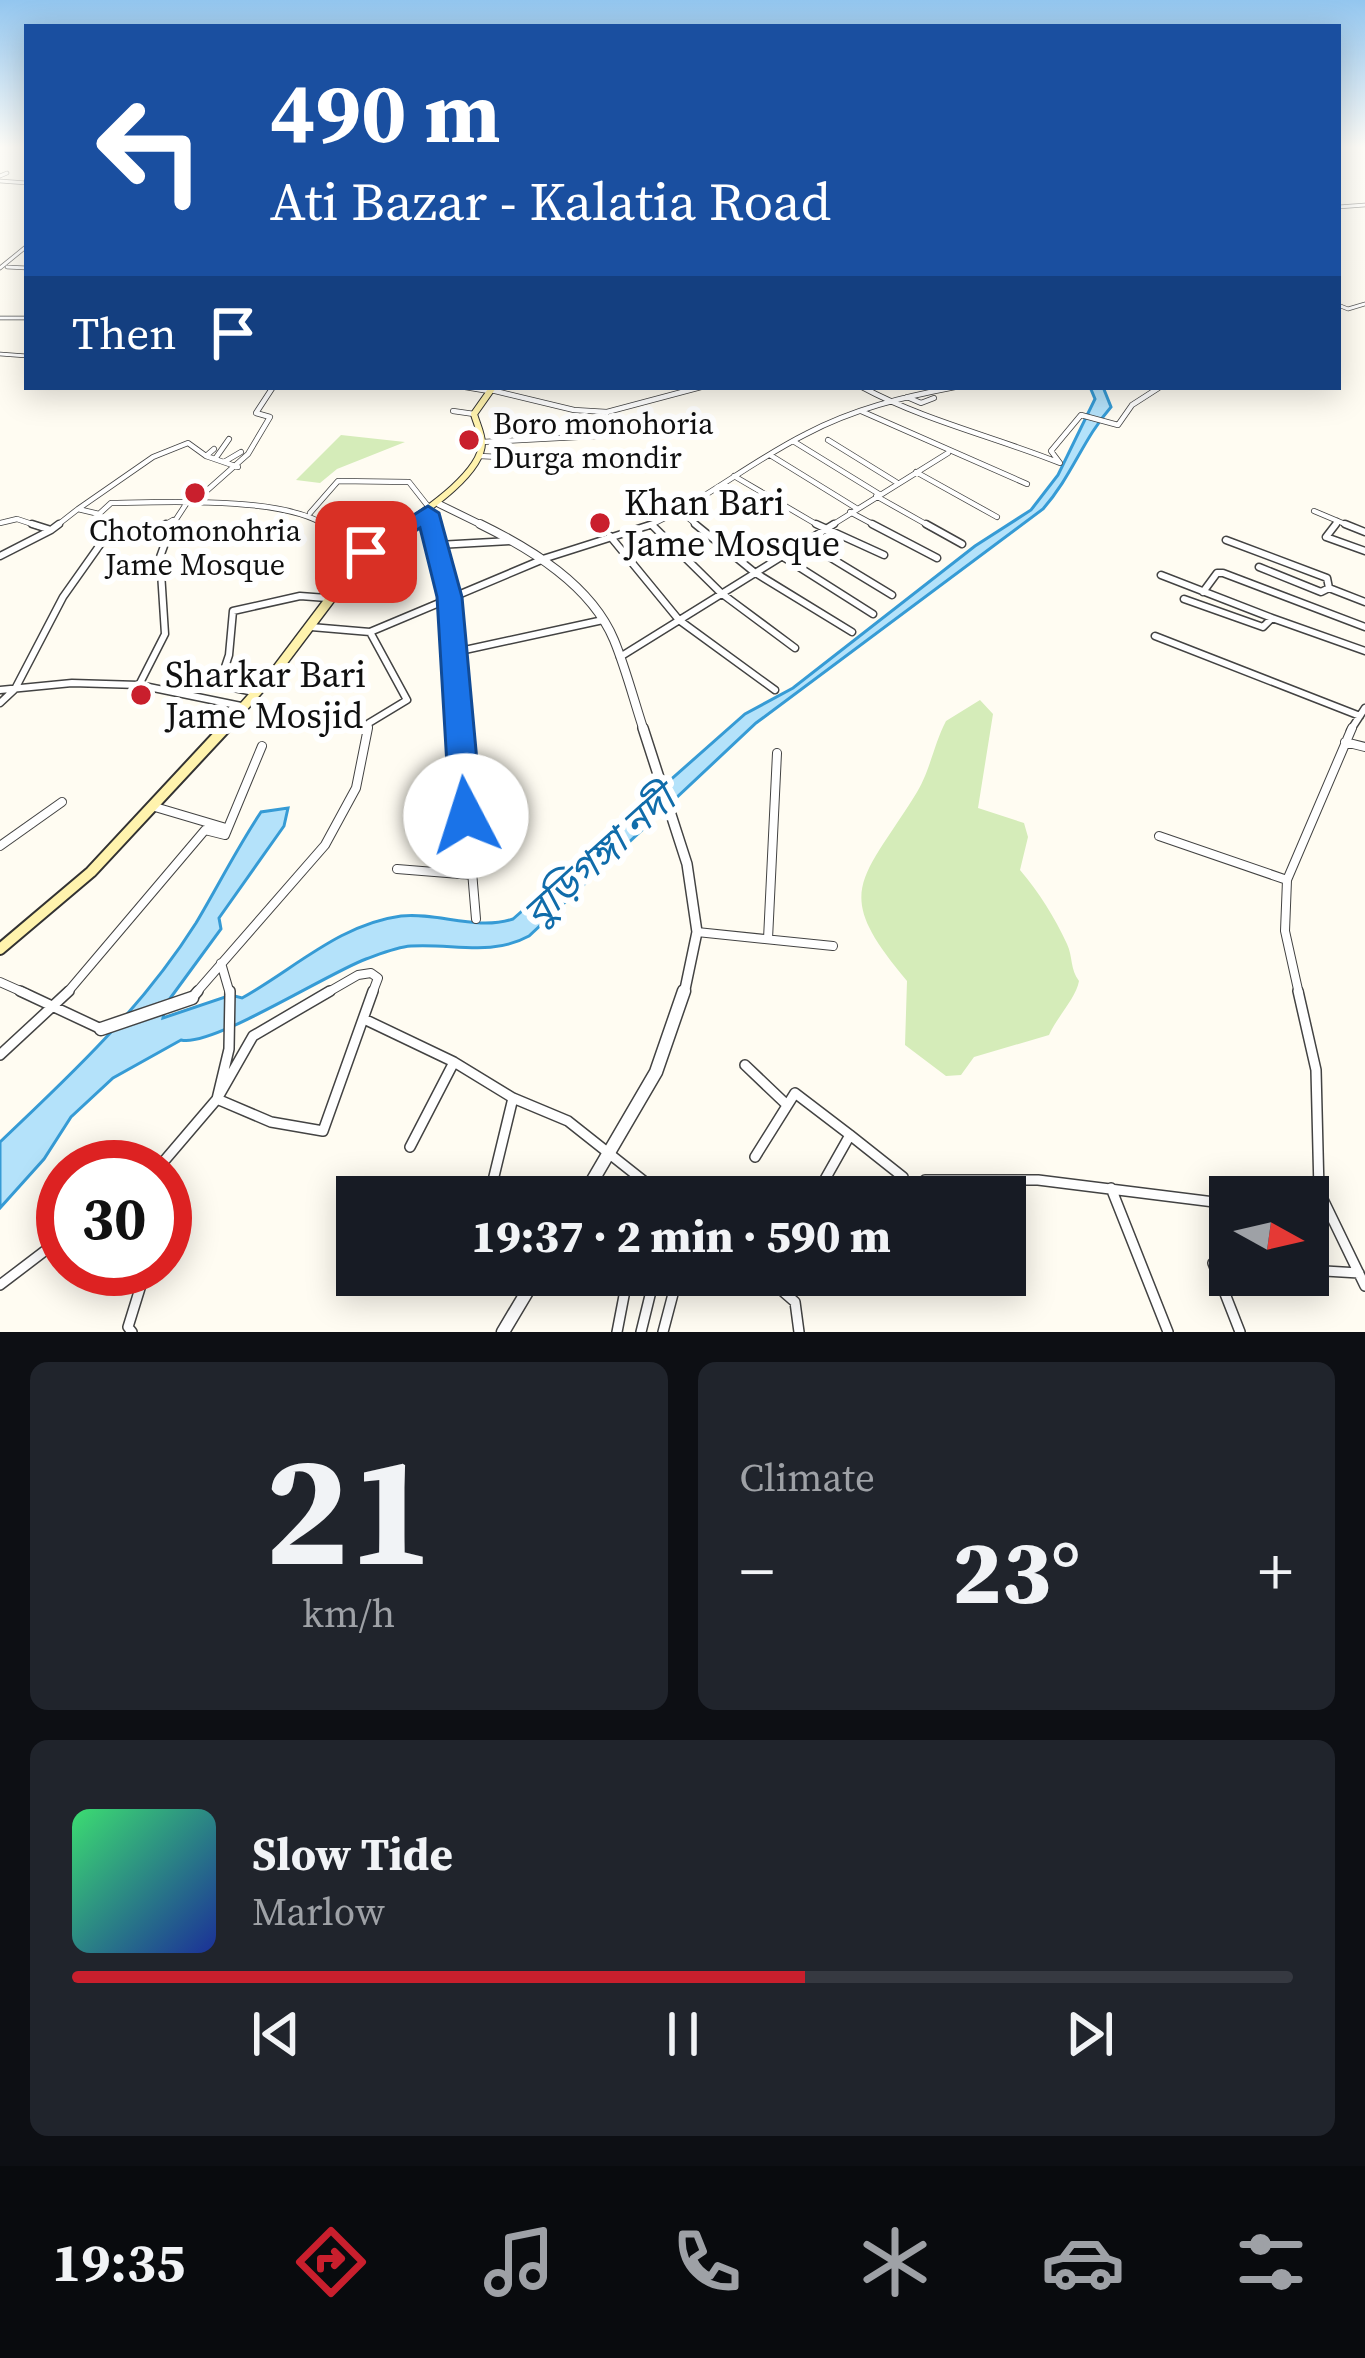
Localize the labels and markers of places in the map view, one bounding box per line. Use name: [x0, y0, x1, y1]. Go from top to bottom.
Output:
place label: Boro monohoria Durga mondir: [493, 403, 714, 478]
marker: Boro monohoria Durga mondir: [456, 427, 482, 453]
place label: Khan Bari Jame Mosque: [623, 478, 840, 568]
marker: Chotomonohria Jame Mosque: [182, 480, 208, 506]
pin: [315, 501, 417, 603]
place label: Chotomonohria Jame Mosque: [89, 510, 302, 585]
marker: Khan Bari Jame Mosque: [587, 510, 613, 536]
place label: Sharkar Bari Jame Mosjid: [164, 650, 366, 740]
marker: Sharkar Bari Jame Mosjid: [128, 682, 154, 708]

